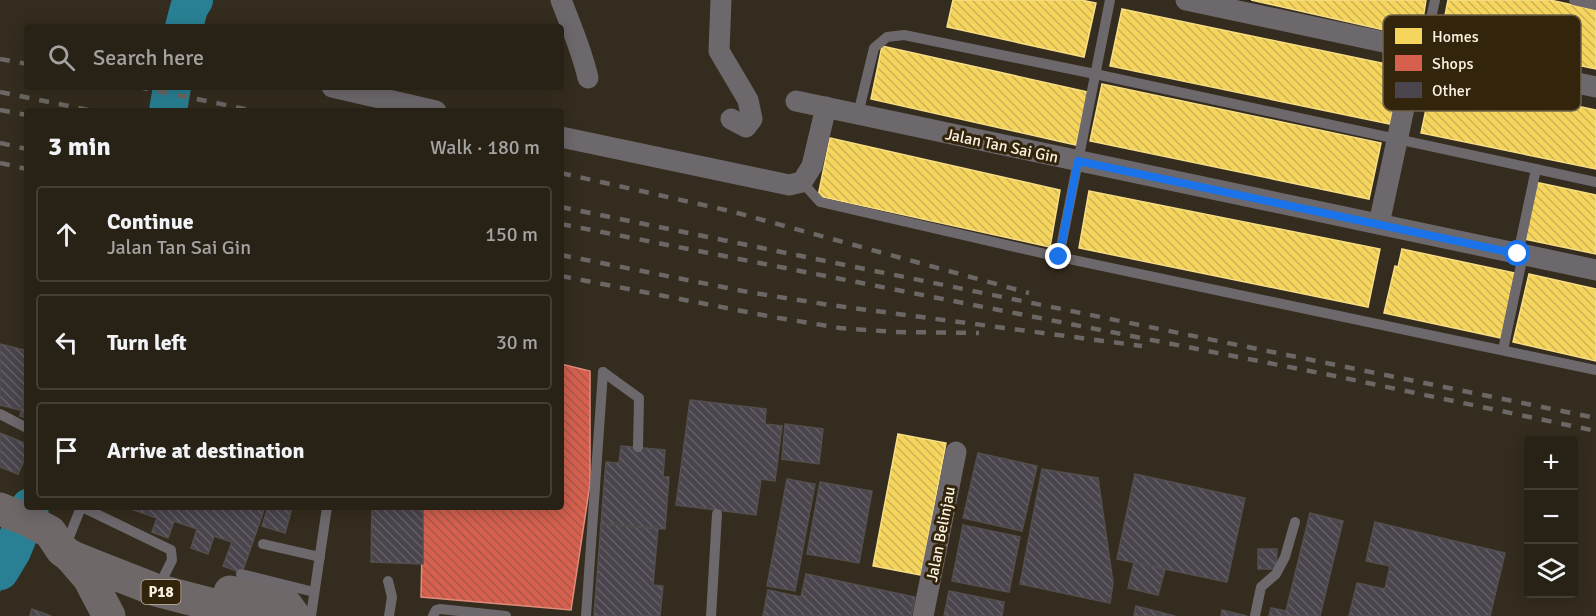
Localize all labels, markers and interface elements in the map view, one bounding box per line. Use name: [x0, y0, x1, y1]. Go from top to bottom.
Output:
legend: [1383, 15, 1581, 111]
search box: [24, 24, 564, 90]
text: Homes: [1432, 27, 1479, 47]
icon: search: [45, 41, 78, 74]
text: Search here: [93, 44, 204, 71]
text: Shops: [1432, 54, 1473, 74]
text: Other: [1432, 81, 1471, 101]
street label: Jalan Tan Sai Gin: [943, 124, 1060, 168]
text: 3 min: [48, 131, 111, 163]
text: Walk · 180 m: [430, 135, 540, 160]
text: Continue: [107, 208, 194, 235]
icon: ahead: [50, 218, 83, 251]
text: 150 m: [485, 222, 538, 247]
text: Jalan Tan Sai Gin: [107, 235, 251, 260]
route start: [1504, 240, 1530, 266]
route end: [1045, 243, 1071, 269]
icon: left: [50, 326, 83, 359]
text: Turn left: [107, 329, 187, 356]
text: 30 m: [496, 330, 538, 355]
icon: arrive: [50, 434, 83, 467]
map controls: [1524, 436, 1578, 598]
button: +: [1524, 436, 1578, 490]
text: Arrive at destination: [107, 437, 304, 464]
street label: Jalan Belinjau: [922, 485, 960, 584]
button: −: [1524, 490, 1578, 544]
button: layers: [1524, 544, 1578, 598]
road number: P18: [142, 580, 180, 604]

